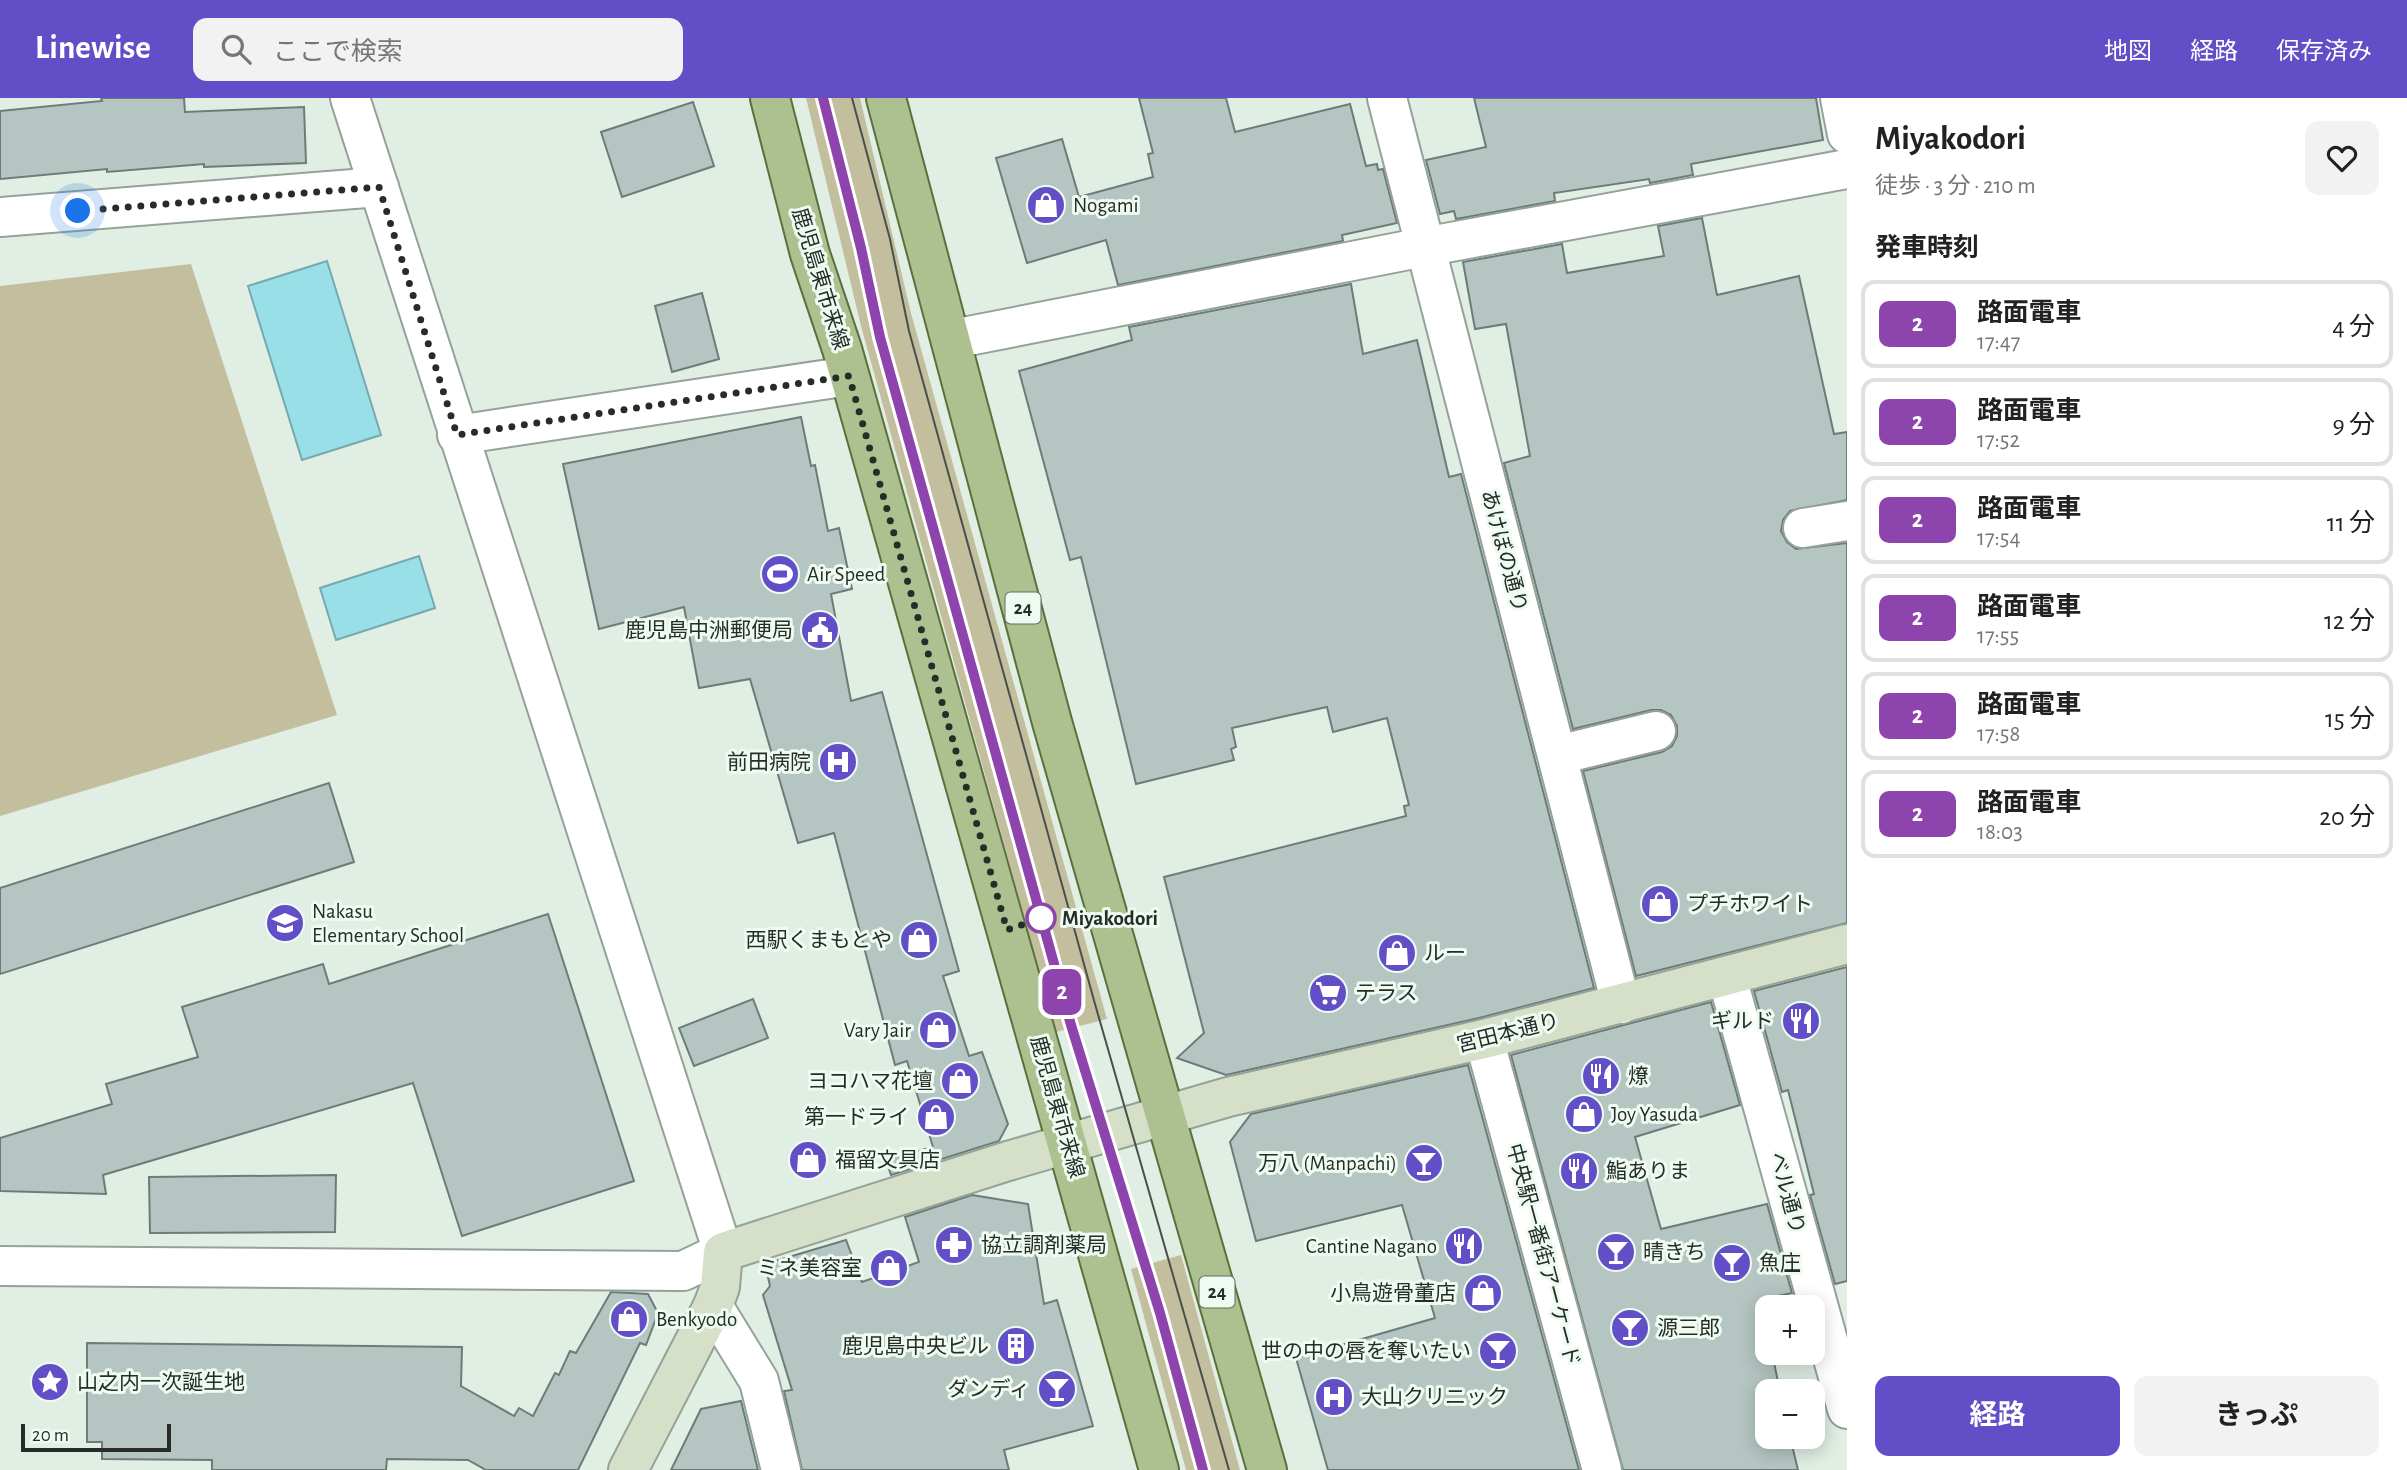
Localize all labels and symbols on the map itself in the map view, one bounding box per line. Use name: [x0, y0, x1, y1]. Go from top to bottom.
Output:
shop icon: Nogami: [1025, 184, 1067, 226]
your location: [60, 193, 95, 228]
place label: Nogami: [1073, 195, 1139, 216]
street label: 鹿児島東市来線: [788, 205, 852, 352]
street label: あけぼの通り: [1478, 487, 1531, 615]
sports icon: Air Speed: [759, 553, 801, 595]
place label: Air Speed: [807, 564, 885, 585]
road number: 24: [1006, 593, 1040, 624]
public building icon: 鹿児島中洲郵便局: [799, 609, 841, 651]
place label: 鹿児島中洲郵便局: [625, 619, 793, 641]
hospital icon: 前田病院: [817, 741, 859, 783]
place label: 前田病院: [727, 751, 811, 773]
shop icon: プチホワイト: [1639, 883, 1681, 925]
place label: プチホワイト: [1687, 893, 1813, 915]
place label: Nakasu Elementary School: [312, 901, 464, 946]
school or university icon: Nakasu Elementary School: [264, 902, 306, 944]
marker: Miyakodori: [1026, 903, 1056, 933]
place label: Miyakodori: [1062, 908, 1158, 929]
shop icon: 西駅くまもとや: [898, 919, 940, 961]
place label: 西駅くまもとや: [745, 930, 892, 951]
shop icon: ルー: [1376, 932, 1418, 974]
place label: ルー: [1424, 943, 1466, 964]
line badge: 2: [1039, 969, 1085, 1015]
supermarket icon: テラス: [1307, 972, 1349, 1014]
place label: テラス: [1355, 983, 1418, 1004]
restaurant icon: ギルド: [1780, 1000, 1822, 1042]
shop icon: Vary Jair: [917, 1009, 959, 1051]
street label: 宮田本通り: [1454, 1009, 1561, 1056]
place label: ギルド: [1711, 1010, 1774, 1032]
place label: Vary Jair: [844, 1020, 911, 1041]
street label: 鹿児島東市来線: [1027, 1033, 1088, 1181]
restaurant icon: 燎: [1580, 1055, 1622, 1097]
shop icon: ヨコハマ花壇: [939, 1060, 981, 1102]
place label: 燎: [1628, 1065, 1649, 1087]
place label: ヨコハマ花壇: [807, 1070, 933, 1092]
shop icon: Joy Yasuda: [1563, 1093, 1605, 1135]
shop icon: 第一ドライ: [915, 1096, 957, 1138]
place label: Joy Yasuda: [1611, 1104, 1698, 1125]
place label: 第一ドライ: [804, 1106, 909, 1128]
shop icon: 福留文具店: [787, 1139, 829, 1181]
street label: 中央駅一番街アーケード: [1503, 1141, 1584, 1369]
bar icon: 万八 (Manpachi): [1403, 1142, 1445, 1184]
place label: 福留文具店: [835, 1149, 940, 1171]
street label: ベル通り: [1766, 1149, 1809, 1236]
restaurant icon: 鮨ありま: [1558, 1150, 1600, 1192]
place label: 万八 (Manpachi): [1258, 1153, 1397, 1174]
place label: 鮨ありま: [1606, 1160, 1690, 1182]
pharmacy icon: 協立調剤薬局: [933, 1224, 975, 1266]
restaurant icon: Cantine Nagano: [1443, 1225, 1485, 1267]
bar icon: 晴きち: [1595, 1231, 1637, 1273]
place label: 協立調剤薬局: [981, 1234, 1107, 1256]
place label: Cantine Nagano: [1306, 1236, 1437, 1257]
place label: 晴きち: [1643, 1241, 1706, 1263]
bar icon: 魚庄: [1711, 1242, 1753, 1284]
shop icon: ミネ美容室: [868, 1247, 910, 1289]
place label: 魚庄: [1759, 1252, 1801, 1274]
place label: ミネ美容室: [757, 1257, 862, 1279]
shop icon: 小鳥遊骨董店: [1462, 1272, 1504, 1314]
road number: 24: [1200, 1276, 1234, 1308]
place label: 小鳥遊骨董店: [1330, 1282, 1456, 1304]
shop icon: Benkyodo: [608, 1298, 650, 1340]
bar icon: 源三郎: [1609, 1307, 1651, 1349]
place label: Benkyodo: [656, 1309, 737, 1330]
place label: 源三郎: [1657, 1317, 1720, 1339]
building icon: 鹿児島中央ビル: [995, 1325, 1037, 1367]
bar icon: 世の中の唇を奪いたい: [1477, 1330, 1519, 1372]
place label: 鹿児島中央ビル: [842, 1335, 989, 1357]
place label: 世の中の唇を奪いたい: [1261, 1340, 1471, 1362]
place icon: 山之内一次誕生地: [29, 1361, 71, 1403]
bar icon: ダンディ: [1036, 1368, 1078, 1410]
place label: 山之内一次誕生地: [77, 1371, 245, 1393]
hospital icon: 大山クリニック: [1313, 1376, 1355, 1418]
place label: ダンディ: [947, 1378, 1030, 1400]
place label: 大山クリニック: [1361, 1386, 1508, 1408]
scale bar: [21, 1421, 172, 1453]

